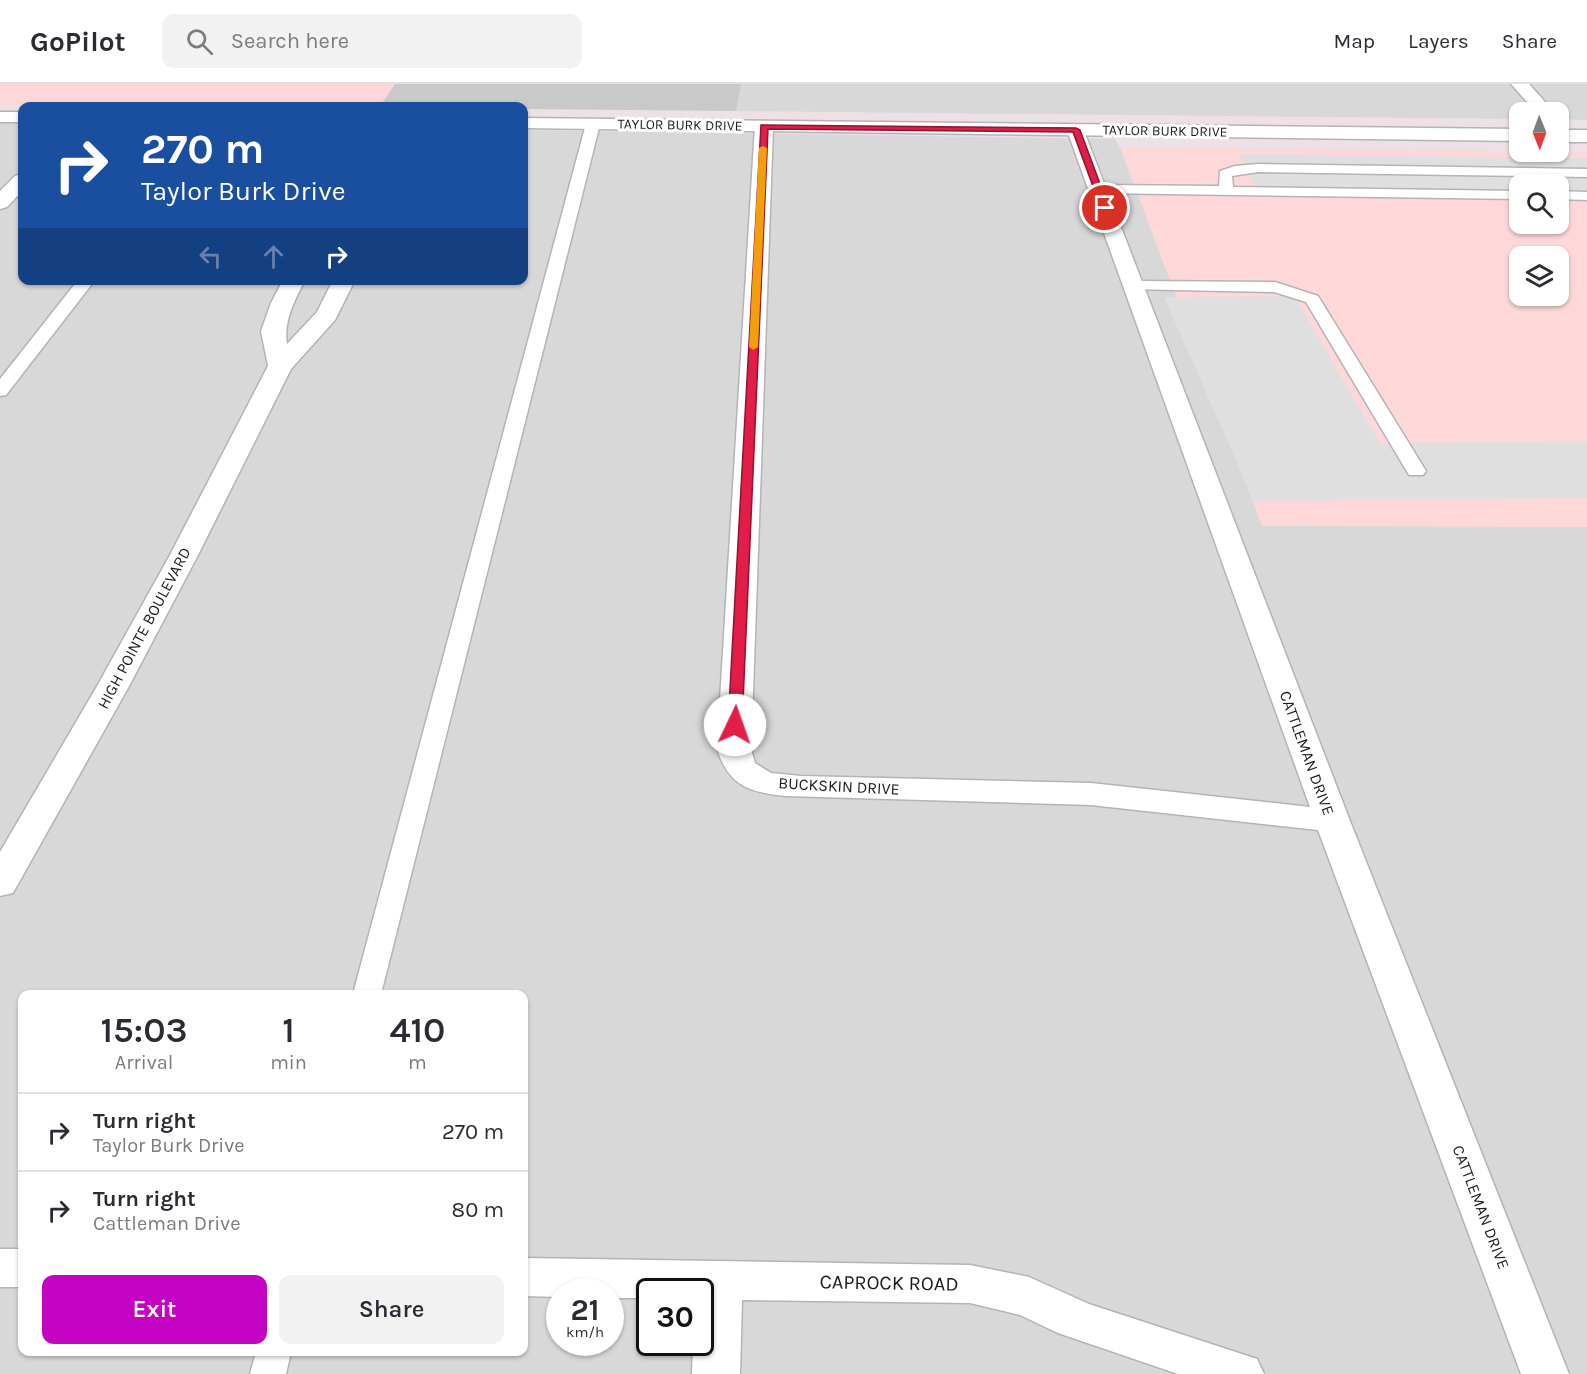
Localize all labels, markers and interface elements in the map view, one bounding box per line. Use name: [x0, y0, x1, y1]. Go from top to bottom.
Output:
search box: [162, 14, 582, 68]
text: GoPilot: [30, 25, 126, 58]
icon: search: [183, 25, 216, 58]
text: Search here: [231, 28, 349, 54]
text: Map: [1333, 29, 1375, 53]
text: Layers: [1408, 29, 1469, 53]
text: Share: [1502, 29, 1557, 53]
north arrow: [1509, 102, 1569, 162]
map controls: [1509, 102, 1569, 306]
street label: TAYLOR BURK DRIVE: [617, 115, 743, 135]
street label: TAYLOR BURK DRIVE: [1102, 121, 1228, 141]
text: 270 m: [141, 124, 264, 174]
icon: right: [42, 126, 120, 204]
button: search: [1509, 174, 1569, 234]
text: Taylor Burk Drive: [141, 175, 346, 207]
pin: [1079, 182, 1130, 233]
icon: arrive: [1088, 191, 1121, 224]
icon: left: [194, 240, 227, 273]
icon: ahead: [257, 240, 290, 273]
icon: right: [320, 240, 353, 273]
button: layers: [1509, 246, 1569, 306]
street label: HIGH POINTE BOULEVARD: [93, 544, 195, 712]
street label: CATTLEMAN DRIVE: [1276, 688, 1338, 818]
position arrow: [703, 693, 767, 757]
street label: BUCKSKIN DRIVE: [778, 773, 900, 799]
text: 15:03: [101, 1009, 188, 1051]
text: 1: [282, 1009, 295, 1051]
text: 410: [389, 1009, 445, 1051]
text: Arrival: [115, 1051, 173, 1074]
text: min: [270, 1051, 307, 1074]
text: m: [408, 1051, 427, 1074]
text: Turn right: [93, 1108, 196, 1134]
icon: right: [42, 1116, 75, 1149]
text: 270 m: [442, 1119, 504, 1145]
text: Taylor Burk Drive: [93, 1134, 245, 1157]
street label: CATTLEMAN DRIVE: [1449, 1142, 1513, 1272]
text: Turn right: [93, 1186, 196, 1212]
icon: right: [42, 1194, 75, 1227]
text: 80 m: [452, 1197, 504, 1223]
text: Cattleman Drive: [93, 1212, 240, 1235]
street label: CAPROCK ROAD: [819, 1270, 959, 1296]
button: Exit: [42, 1275, 267, 1344]
button: Share: [279, 1275, 504, 1344]
speed limit sign: 30: [636, 1278, 714, 1356]
text: 21: [571, 1292, 599, 1328]
text: km/h: [566, 1323, 604, 1341]

